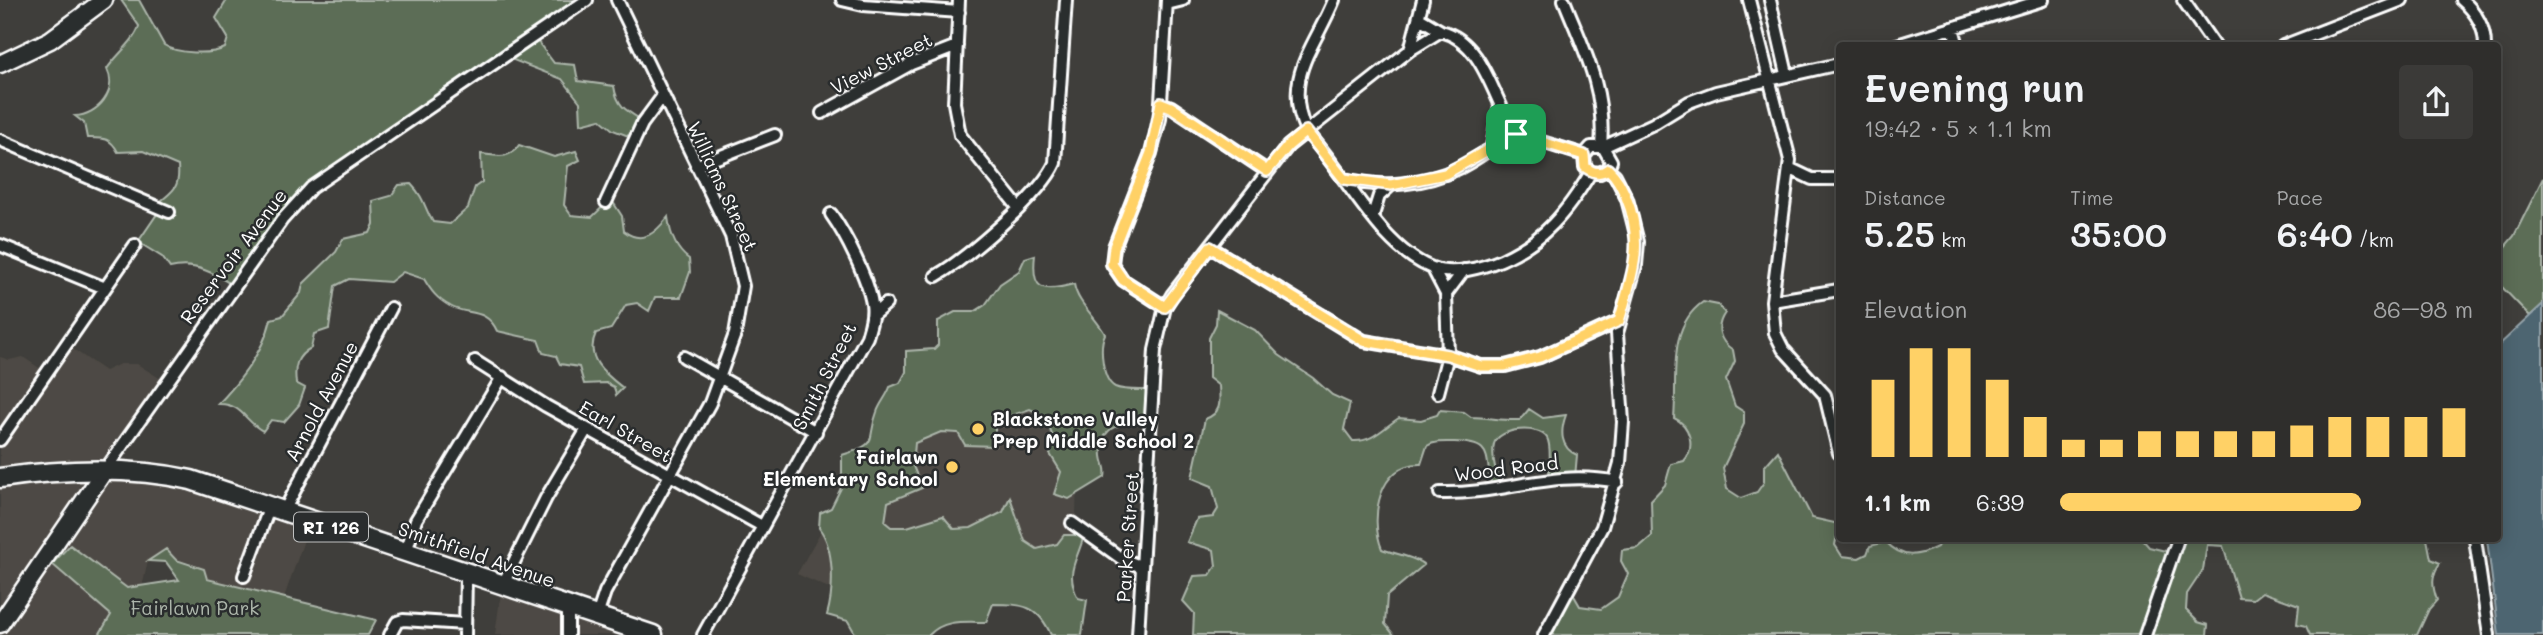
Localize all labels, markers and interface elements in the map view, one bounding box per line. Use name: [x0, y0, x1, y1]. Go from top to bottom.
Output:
street label: View Street: [826, 27, 936, 99]
text: Evening run: [1864, 62, 2085, 112]
button: share: [2399, 65, 2473, 139]
pin: [1486, 104, 1546, 164]
text: 19:42 · 5 × 1.1 km: [1864, 113, 2052, 143]
icon: arrive: [1497, 115, 1535, 153]
street label: Williams Street: [682, 117, 764, 255]
street label: Reservoir Avenue: [174, 183, 292, 329]
text: Distance: [1864, 185, 1946, 210]
text: Time: [2070, 185, 2114, 210]
text: Pace: [2277, 185, 2323, 210]
text: 5.25: [1864, 210, 1935, 256]
text: 35:00: [2070, 210, 2167, 256]
text: 6:40: [2277, 210, 2353, 256]
text: km: [1935, 227, 1966, 252]
text: /km: [2353, 227, 2394, 252]
text: Elevation: [1864, 294, 1967, 324]
text: 86–98 m: [2373, 294, 2473, 324]
street label: Smith Street: [786, 318, 862, 434]
street label: Arnold Avenue: [279, 336, 363, 466]
street label: Earl Street: [575, 394, 677, 468]
place label: Blackstone Valley Prep Middle School 2: [992, 406, 1194, 453]
marker: Blackstone Valley Prep Middle School 2: [970, 421, 986, 437]
place label: Fairlawn Elementary School: [762, 444, 938, 491]
street label: Wood Road: [1453, 449, 1559, 487]
marker: Fairlawn Elementary School: [944, 459, 960, 475]
street label: Parker Street: [1110, 471, 1144, 603]
text: 1.1 km: [1864, 487, 1930, 517]
text: 6:39: [1976, 487, 2024, 517]
road number: RI 126: [294, 512, 368, 542]
street label: Smithfield Avenue: [395, 515, 559, 593]
park label: Fairlawn Park: [131, 595, 259, 620]

